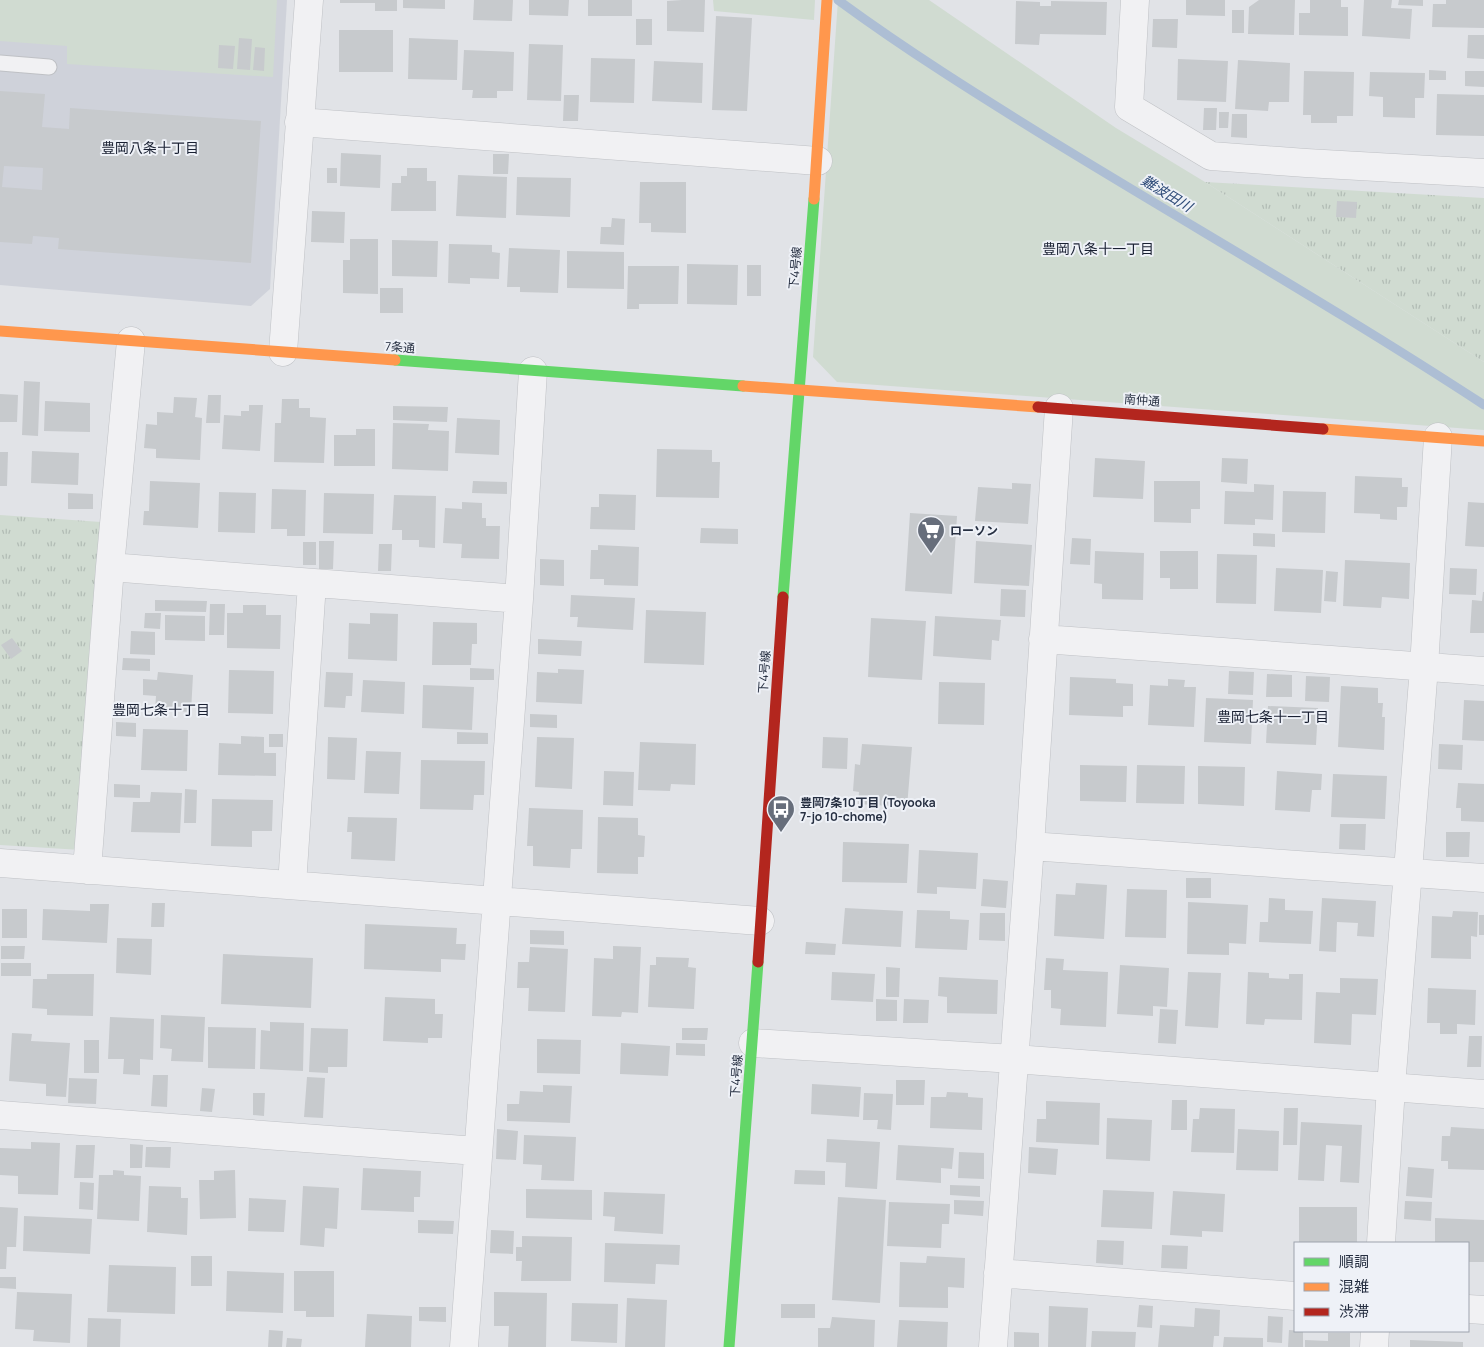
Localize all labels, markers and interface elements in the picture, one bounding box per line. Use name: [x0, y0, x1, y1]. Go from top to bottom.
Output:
district label: 豊岡八条十丁目: [101, 138, 199, 157]
water label: 難波田川: [1138, 170, 1198, 217]
district label: 豊岡八条十一丁目: [1042, 239, 1154, 258]
street label: 下4号線: [785, 246, 805, 290]
street label: 7条通: [384, 337, 416, 357]
street label: 南仲通: [1123, 390, 1161, 410]
supermarket icon: ローソン: [916, 515, 946, 554]
place label: ローソン: [950, 522, 998, 539]
street label: 下4号線: [754, 650, 774, 694]
district label: 豊岡七条十丁目: [112, 700, 210, 719]
district label: 豊岡七条十一丁目: [1217, 707, 1329, 726]
bus stop icon: 豊岡7条10丁目 (Toyooka 7-jo 10-chome): [766, 794, 796, 833]
place label: 豊岡7条10丁目 (Toyooka 7-jo 10-chome): [800, 794, 936, 825]
street label: 下4号線: [726, 1054, 746, 1098]
legend: [1294, 1242, 1469, 1332]
text: 順調: [1339, 1251, 1369, 1272]
text: 混雑: [1339, 1276, 1369, 1297]
text: 渋滞: [1339, 1301, 1369, 1322]

